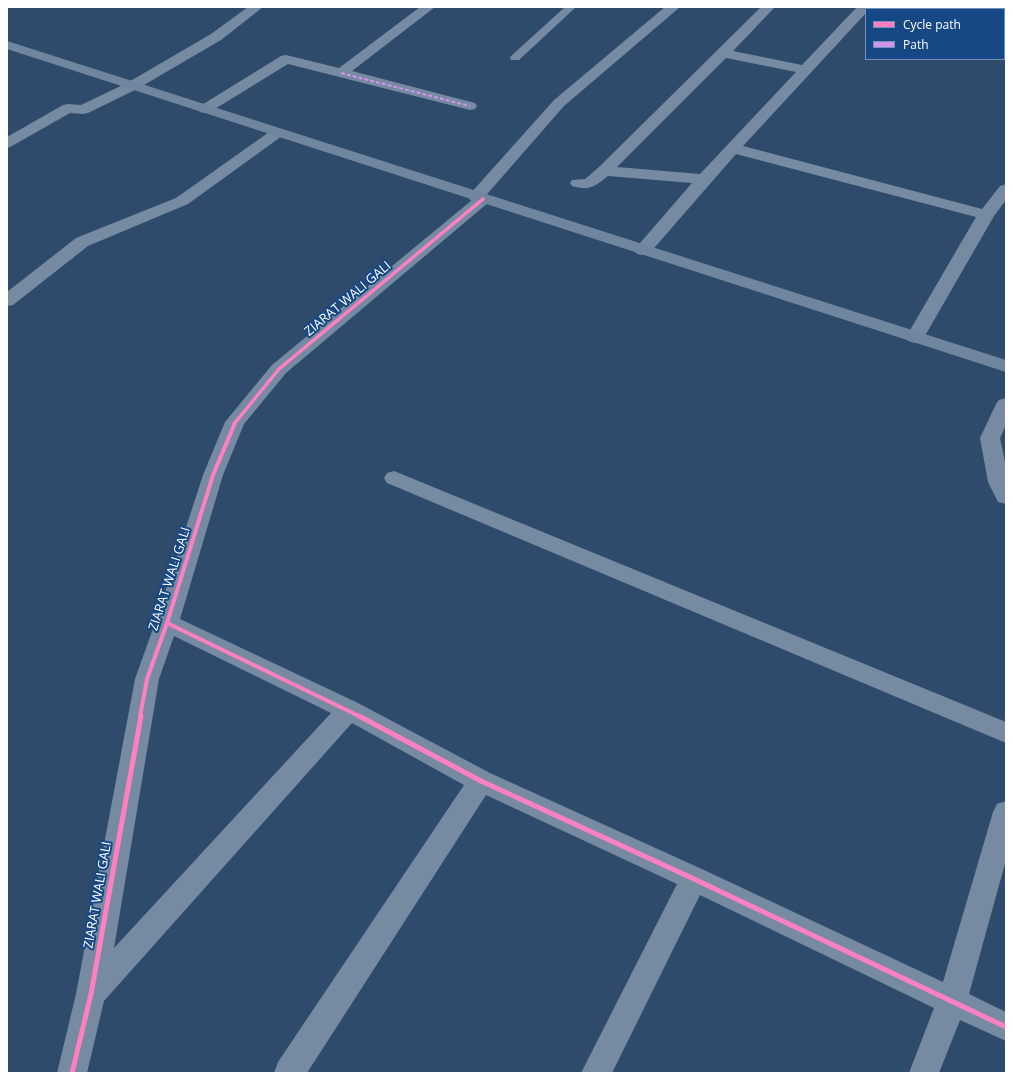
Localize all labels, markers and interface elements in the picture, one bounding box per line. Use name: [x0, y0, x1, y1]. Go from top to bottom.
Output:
legend: [865, 8, 1005, 60]
text: Cycle path: [903, 16, 961, 33]
text: Path: [903, 36, 929, 53]
street label: ZIARAT WALI GALI: [302, 258, 394, 340]
street label: ZIARAT WALI GALI: [146, 525, 194, 633]
street label: ZIARAT WALI GALI: [81, 840, 115, 950]

